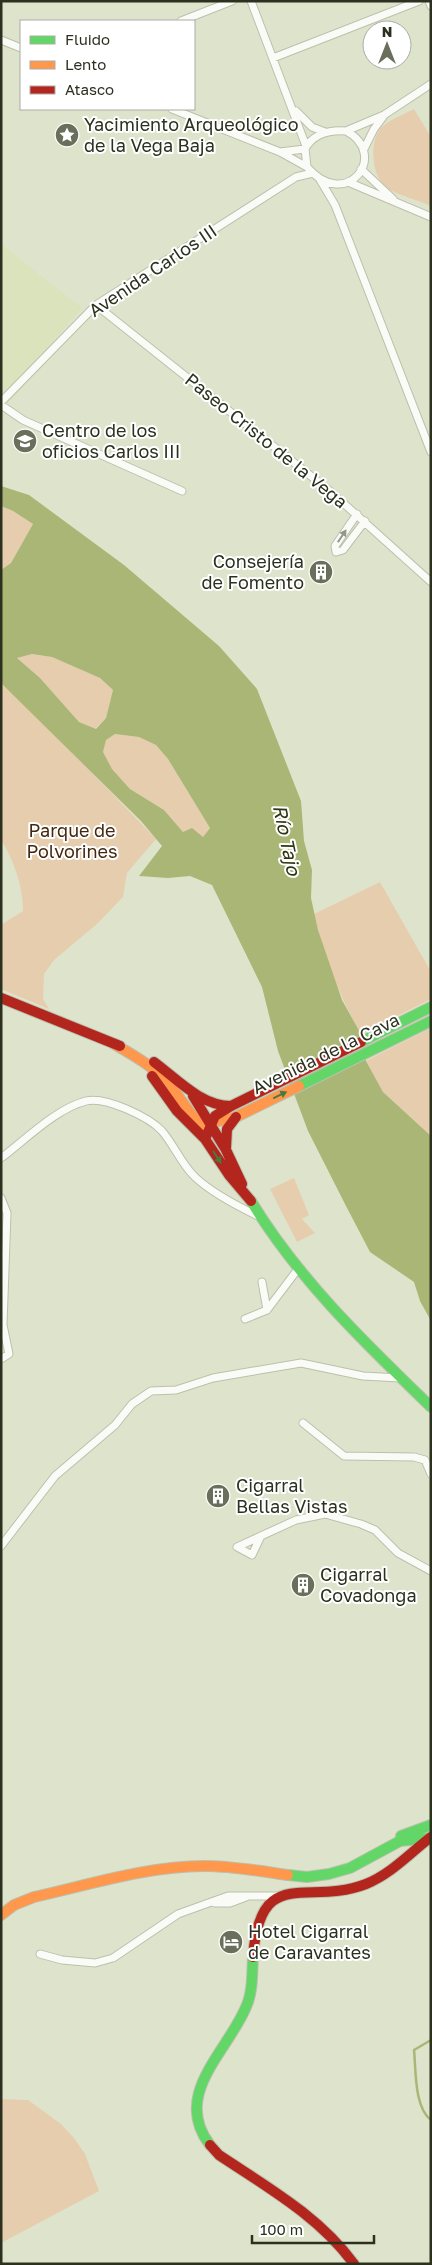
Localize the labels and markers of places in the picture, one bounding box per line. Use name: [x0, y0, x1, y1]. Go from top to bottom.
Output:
place label: Yacimiento Arqueológico de la Vega Baja: [84, 113, 298, 156]
place icon: Yacimiento Arqueológico de la Vega Baja: [54, 122, 80, 148]
place label: Centro de los oficios Carlos III: [42, 419, 180, 462]
school or university icon: Centro de los oficios Carlos III: [12, 428, 38, 454]
place label: Consejería de Fomento: [201, 550, 304, 593]
building icon: Consejería de Fomento: [308, 559, 334, 585]
place label: Cigarral Bellas Vistas: [236, 1474, 348, 1517]
building icon: Cigarral Bellas Vistas: [205, 1483, 231, 1509]
place label: Cigarral Covadonga: [320, 1563, 417, 1606]
building icon: Cigarral Covadonga: [290, 1572, 316, 1598]
place label: Hotel Cigarral de Caravantes: [248, 1920, 371, 1963]
hotel icon: Hotel Cigarral de Caravantes: [218, 1929, 244, 1955]

